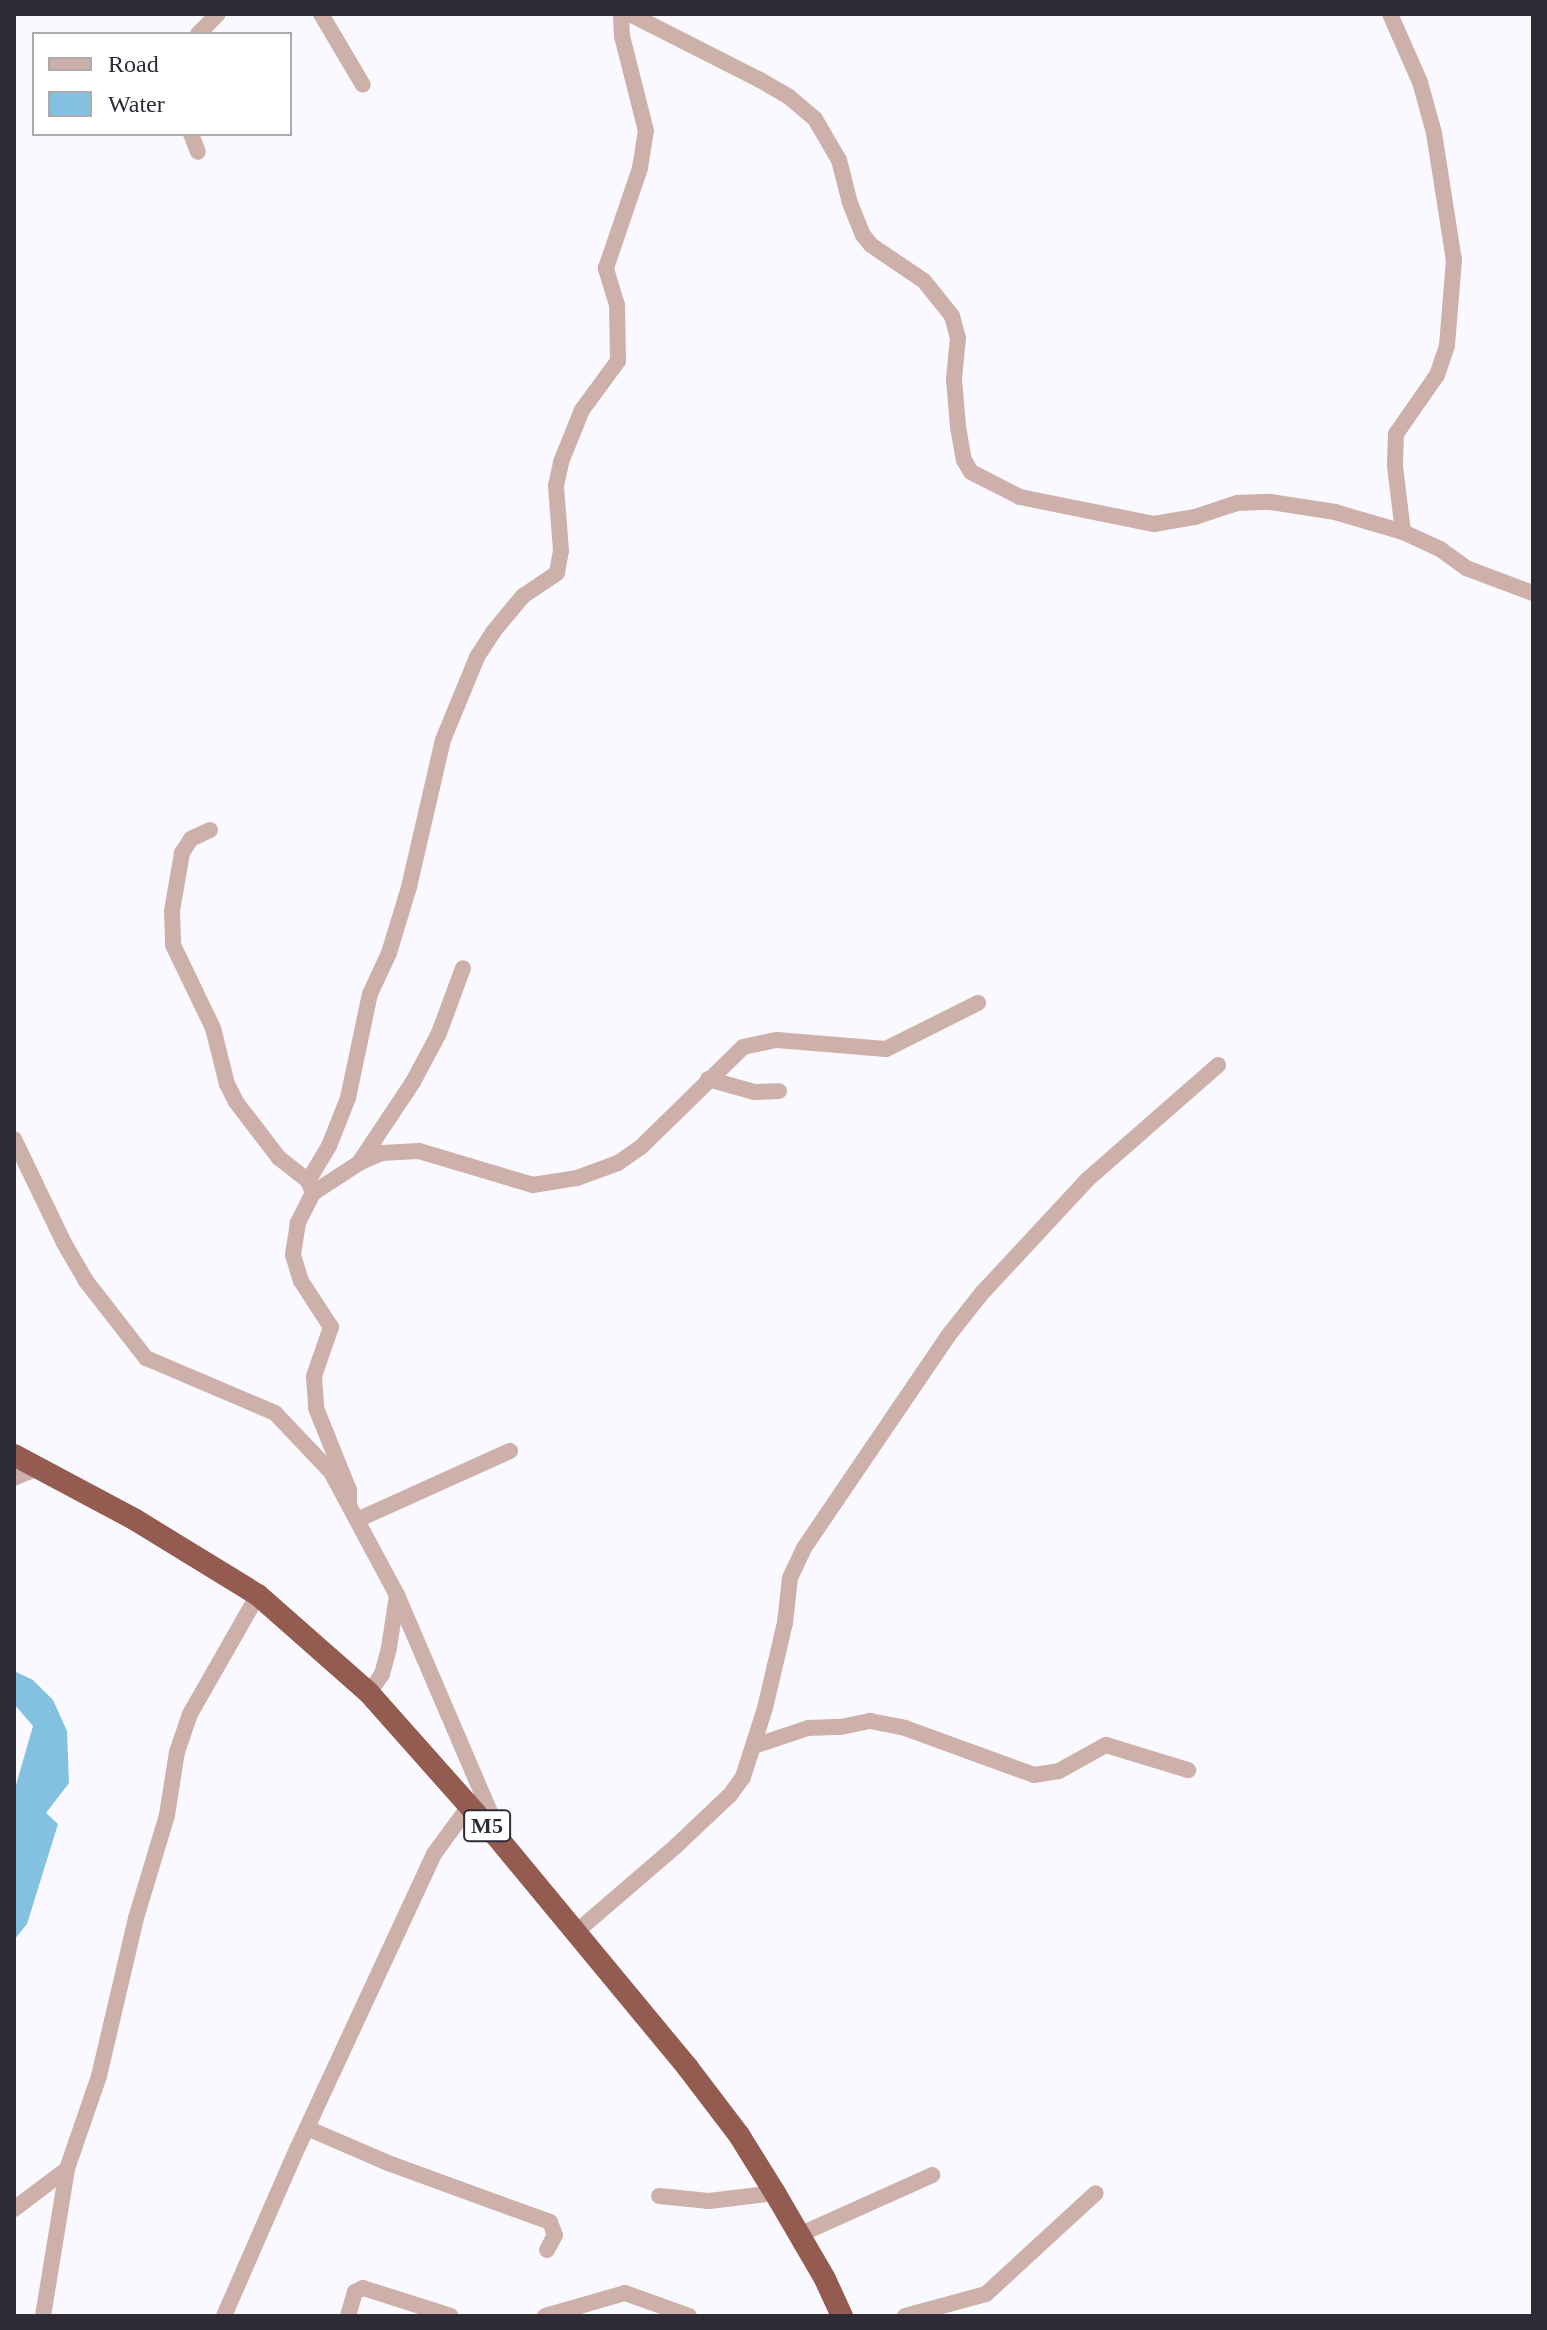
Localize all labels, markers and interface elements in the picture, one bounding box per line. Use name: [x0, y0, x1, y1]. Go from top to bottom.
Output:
legend: [32, 32, 292, 136]
text: Road: [108, 51, 159, 77]
text: Water: [108, 91, 165, 117]
road number: M5: [463, 1808, 511, 1844]

